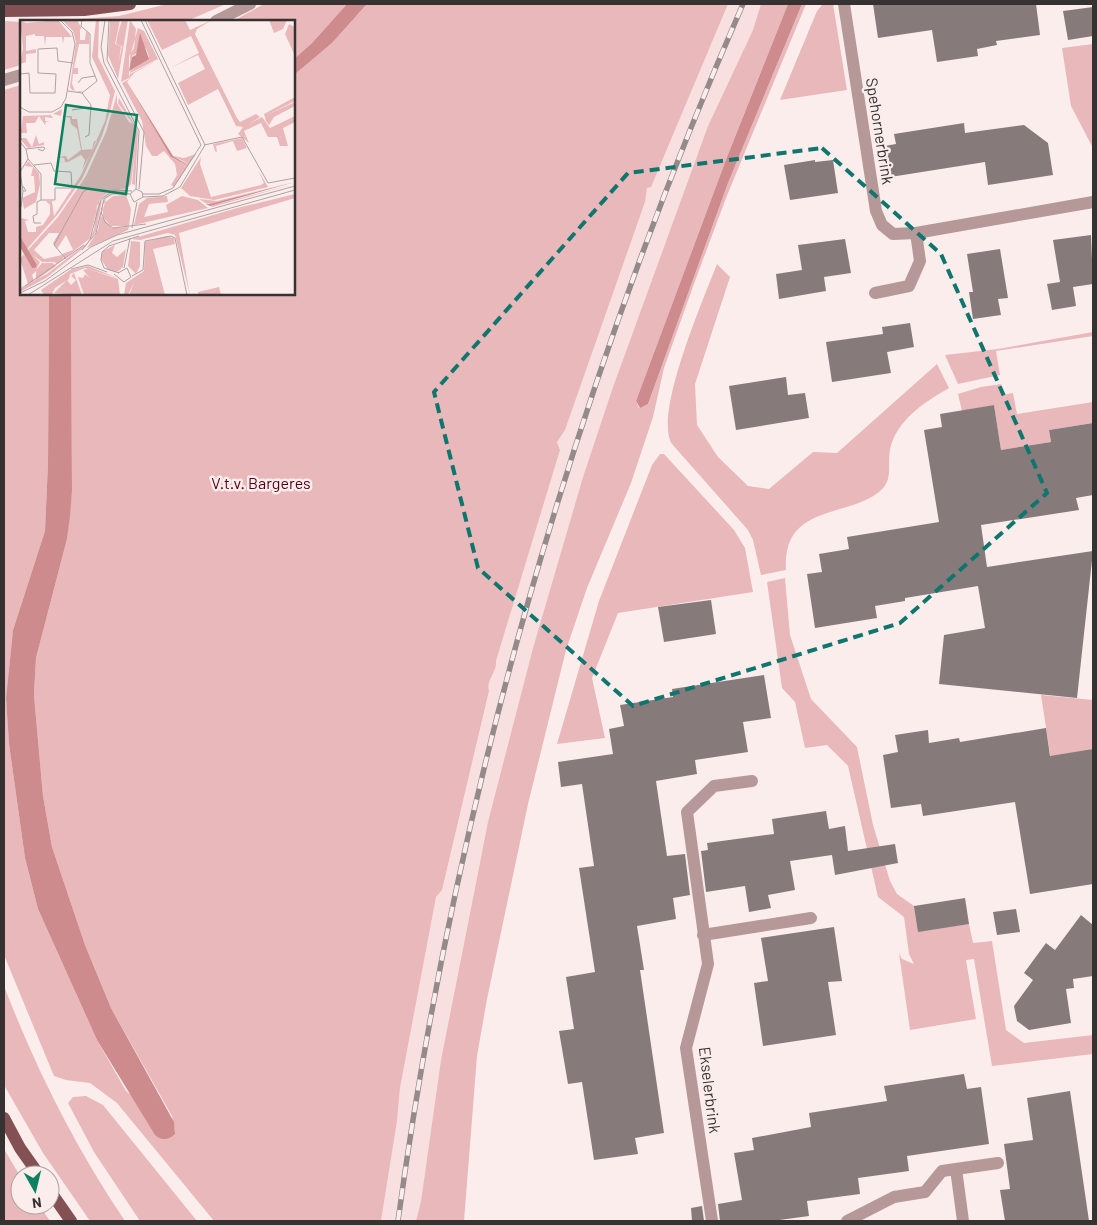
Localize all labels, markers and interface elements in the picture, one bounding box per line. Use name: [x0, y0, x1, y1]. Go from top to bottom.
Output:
inset map: [20, 20, 295, 295]
street label: Spehornerbrink: [863, 76, 898, 186]
park label: V.t.v. Bargeres: [211, 473, 311, 492]
street label: Ekselerbrink: [696, 1046, 725, 1134]
north arrow: [10, 1165, 60, 1215]
text: N: [31, 1194, 43, 1212]

